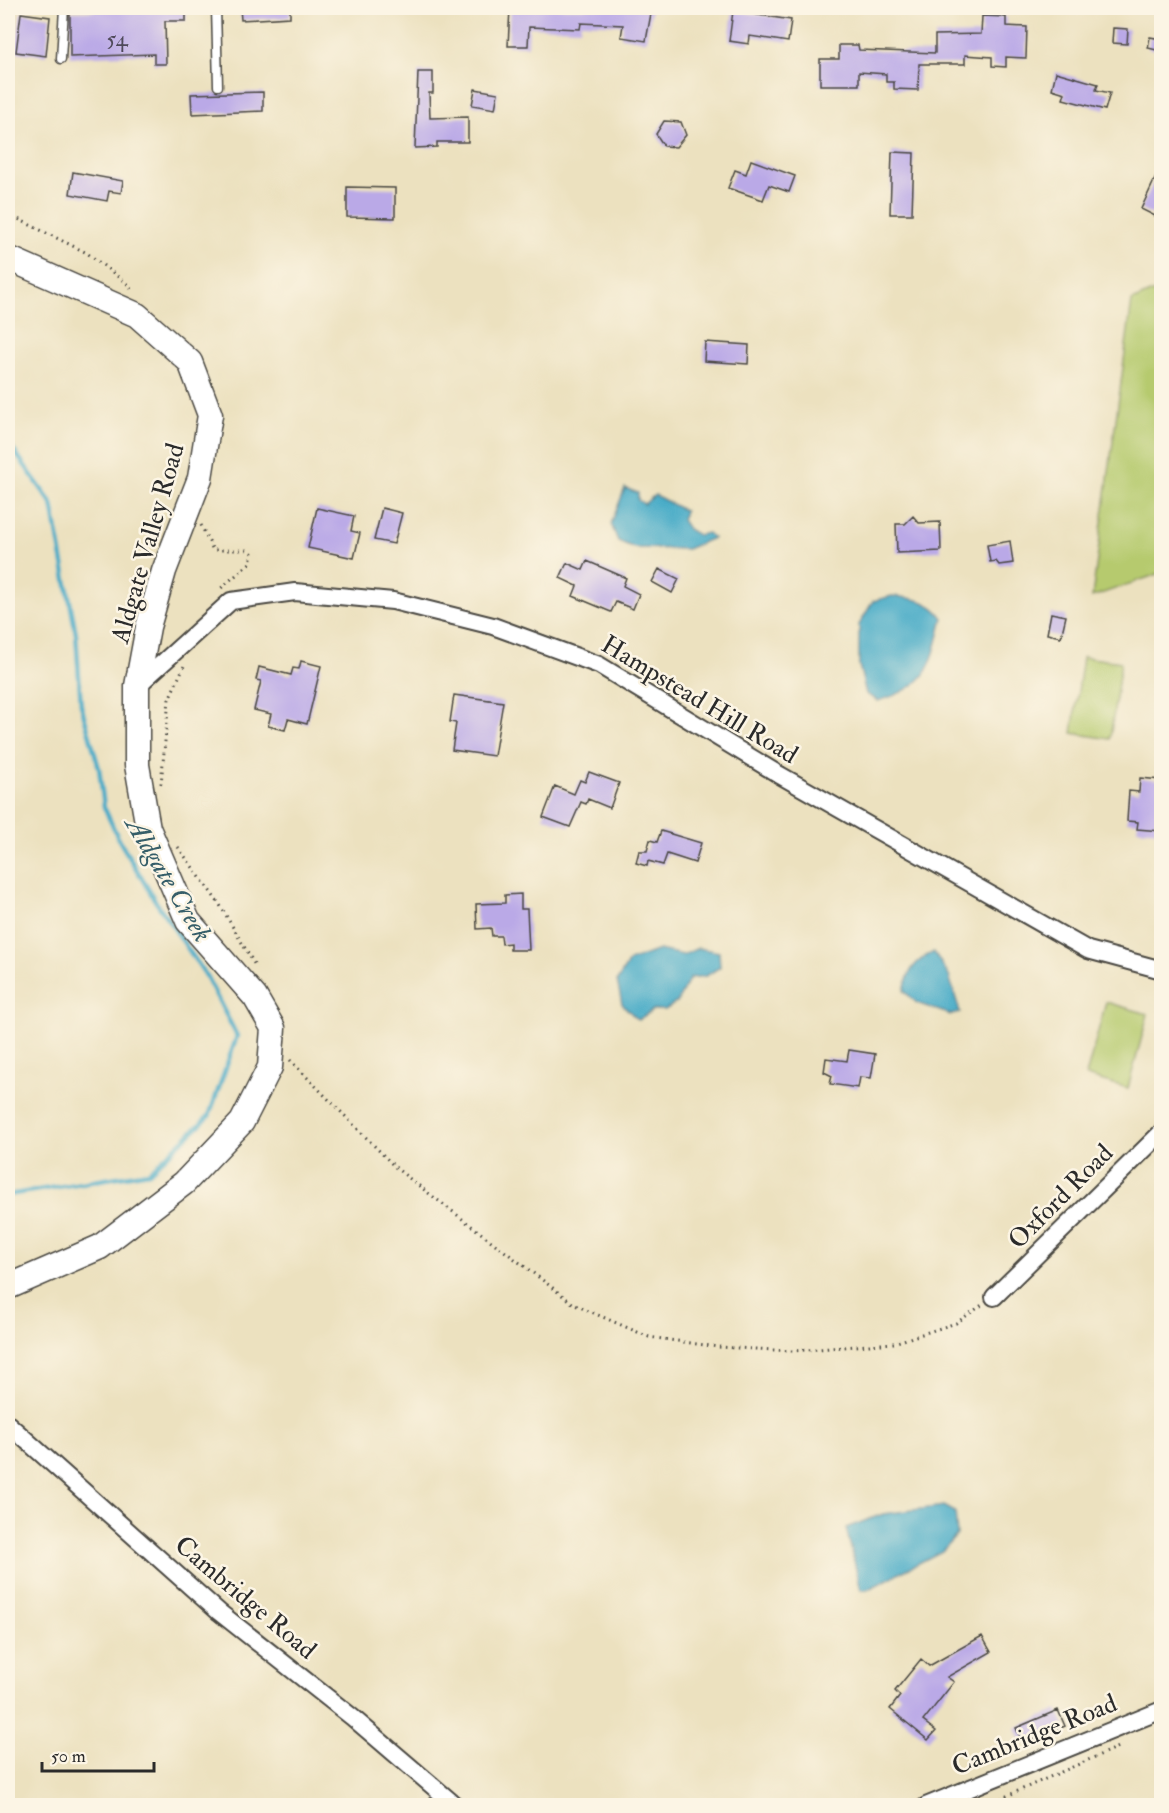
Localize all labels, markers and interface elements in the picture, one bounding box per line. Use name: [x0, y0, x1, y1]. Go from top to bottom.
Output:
house number: 54: [107, 25, 129, 53]
street label: Aldgate Valley Road: [104, 439, 192, 648]
street label: Hampstead Hill Road: [595, 629, 804, 772]
water label: Aldgate Creek: [117, 808, 219, 948]
street label: Oxford Road: [1001, 1137, 1120, 1256]
street label: Cambridge Road: [168, 1529, 323, 1666]
street label: Cambridge Road: [947, 1687, 1122, 1783]
scale bar: [42, 1735, 154, 1773]
text: 50 m: [51, 1745, 86, 1768]

